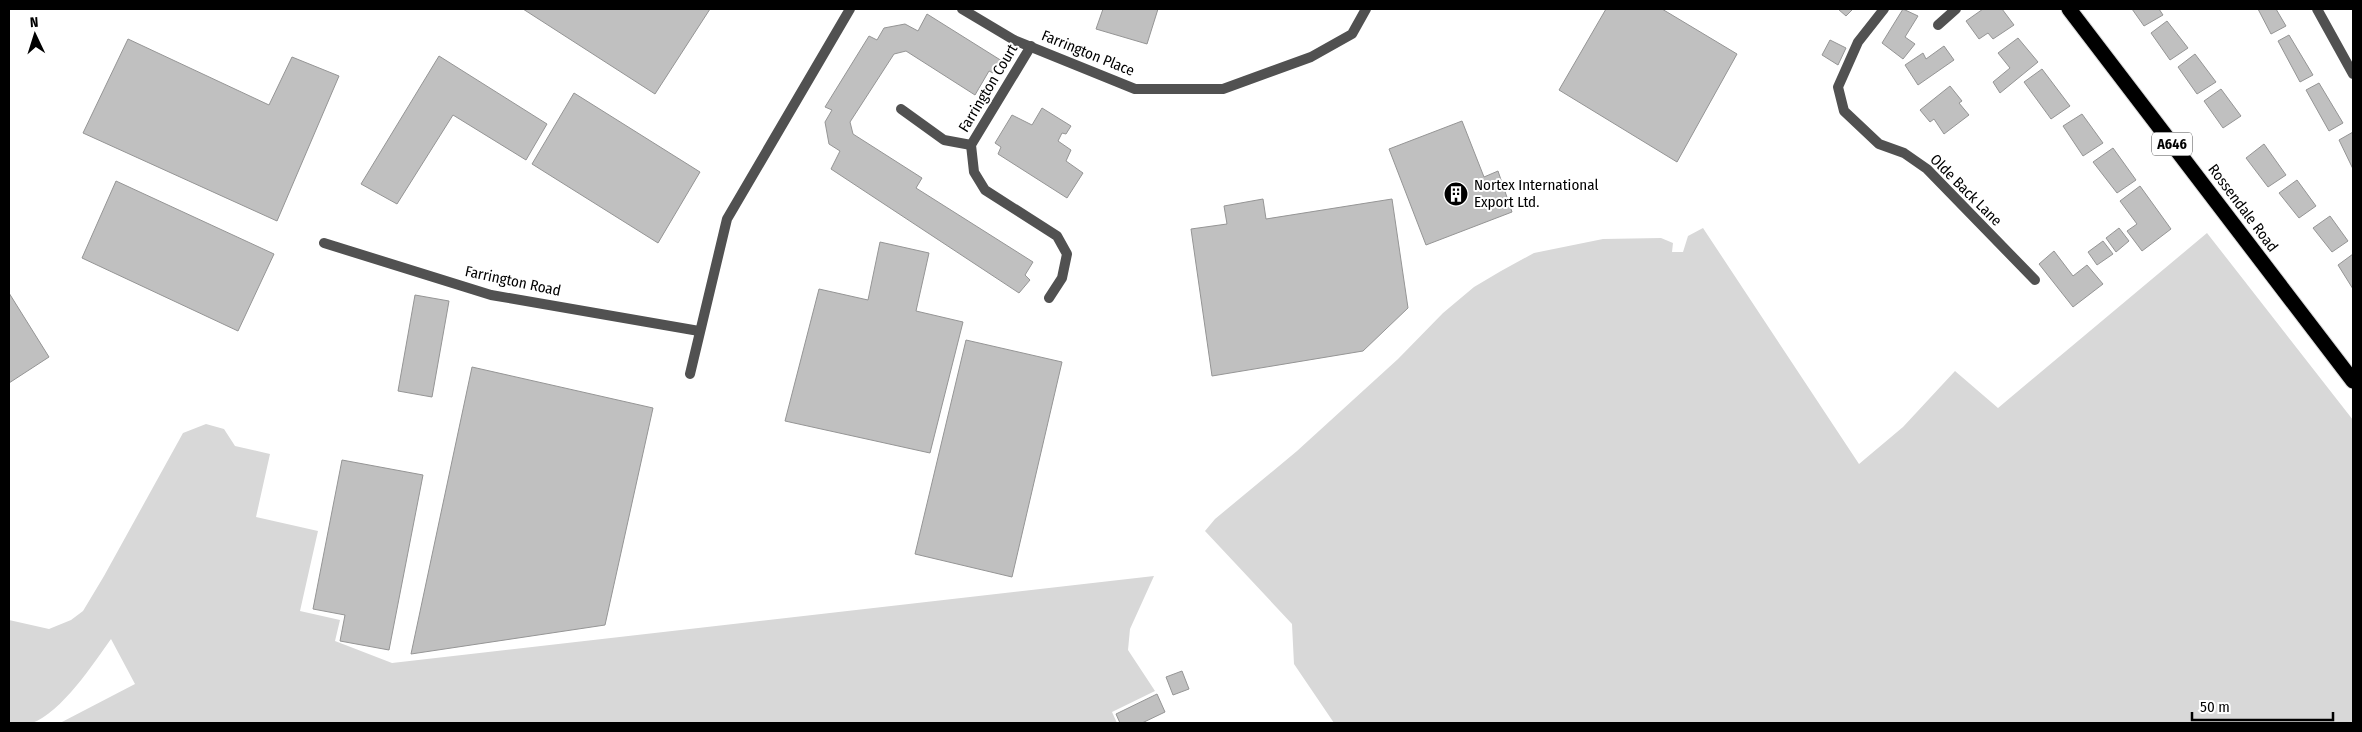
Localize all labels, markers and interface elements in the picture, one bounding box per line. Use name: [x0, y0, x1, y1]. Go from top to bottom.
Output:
north arrow: [10, 10, 60, 60]
text: N: [29, 14, 39, 31]
street label: Farrington Place: [1039, 26, 1137, 80]
street label: Farrington Court: [955, 41, 1021, 135]
road number: A646: [2152, 132, 2192, 156]
street label: Olde Back Lane: [1926, 150, 2006, 230]
street label: Rossendale Road: [2204, 161, 2282, 255]
place label: Nortex International Export Ltd.: [1474, 176, 1598, 211]
building icon: Nortex International Export Ltd.: [1443, 181, 1469, 207]
street label: Farrington Road: [464, 262, 562, 300]
scale bar: [2192, 690, 2333, 722]
text: 50 m: [2200, 698, 2230, 716]

